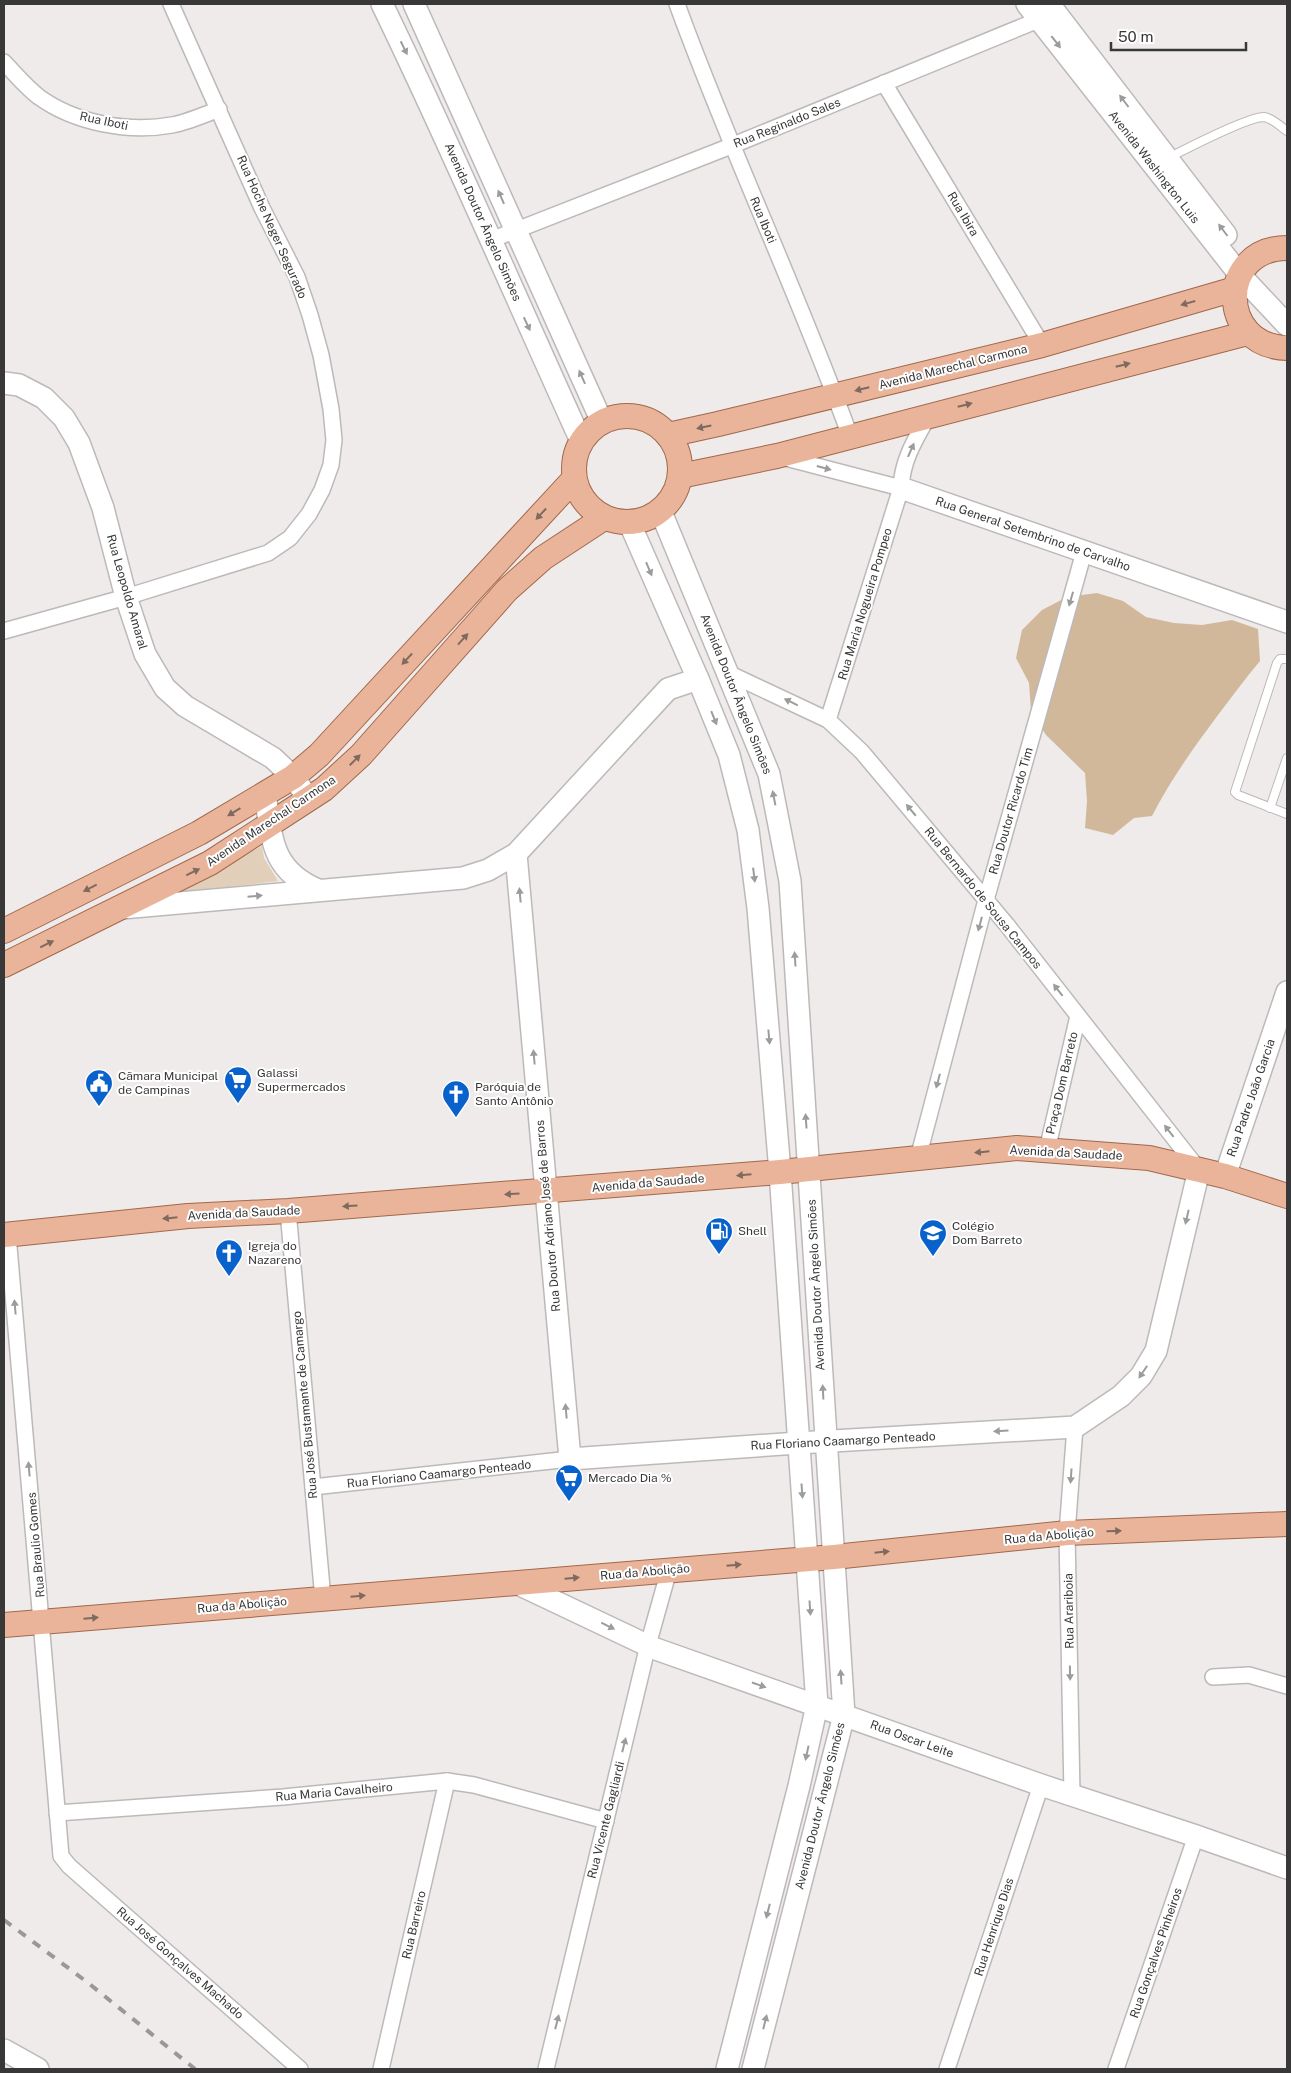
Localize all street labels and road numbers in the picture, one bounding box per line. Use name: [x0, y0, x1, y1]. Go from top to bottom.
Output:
street label: Rua Reginaldo Sales: [731, 95, 843, 151]
street label: Avenida Washington Luis: [1106, 108, 1202, 226]
street label: Rua Iboti: [78, 109, 130, 133]
street label: Avenida Doutor Ângelo Simões: [442, 141, 524, 303]
street label: Rua Hoche Neger Segurado: [234, 153, 310, 301]
street label: Rua Ibira: [944, 189, 982, 239]
street label: Rua Iboti: [747, 195, 779, 245]
street label: Avenida Marechal Carmona: [877, 342, 1029, 392]
street label: Rua General Setembrino de Carvalho: [934, 494, 1133, 574]
street label: Rua Maria Nogueira Pompeo: [835, 526, 895, 682]
street label: Rua Leopoldo Amaral: [104, 533, 150, 652]
street label: Avenida Doutor Ângelo Simões: [697, 612, 775, 776]
street label: Rua Doutor Ricardo Tim: [986, 746, 1036, 876]
street label: Avenida Marechal Carmona: [204, 773, 338, 869]
street label: Rua Bernardo de Sousa Campos: [921, 824, 1045, 972]
street label: Praça Dom Barreto: [1043, 1030, 1081, 1136]
street label: Rua Padre João Garcia: [1224, 1037, 1278, 1159]
street label: Rua Doutor Adriano José de Barros: [533, 1120, 563, 1312]
street label: Avenida da Saudade: [1009, 1143, 1123, 1163]
street label: Avenida da Saudade: [591, 1171, 705, 1195]
street label: Avenida Doutor Ângelo Simões: [805, 1199, 827, 1371]
street label: Avenida da Saudade: [187, 1203, 301, 1223]
street label: Rua José Bustamante de Camargo: [290, 1310, 320, 1500]
street label: Rua Floriano Caamargo Penteado: [750, 1429, 936, 1453]
street label: Rua Floriano Caamargo Penteado: [346, 1457, 532, 1491]
street label: Rua Braulio Gomes: [24, 1492, 48, 1598]
street label: Rua da Abolição: [1004, 1525, 1095, 1547]
street label: Rua da Abolição: [600, 1561, 691, 1583]
street label: Rua Arariboia: [1061, 1573, 1077, 1649]
street label: Rua da Abolição: [197, 1594, 288, 1616]
street label: Rua Oscar Leite: [868, 1717, 956, 1761]
street label: Avenida Doutor Ângelo Simões: [792, 1721, 848, 1891]
street label: Rua Vicente Gagliardi: [585, 1760, 627, 1880]
street label: Rua Maria Cavalheiro: [275, 1780, 394, 1804]
street label: Rua Henrique Dias: [971, 1876, 1017, 1978]
street label: Rua Gonçalves Pinheiros: [1127, 1886, 1185, 2020]
street label: Rua Barreiro: [399, 1889, 429, 1961]
street label: Rua José Gonçalves Machado: [114, 1904, 246, 2022]

